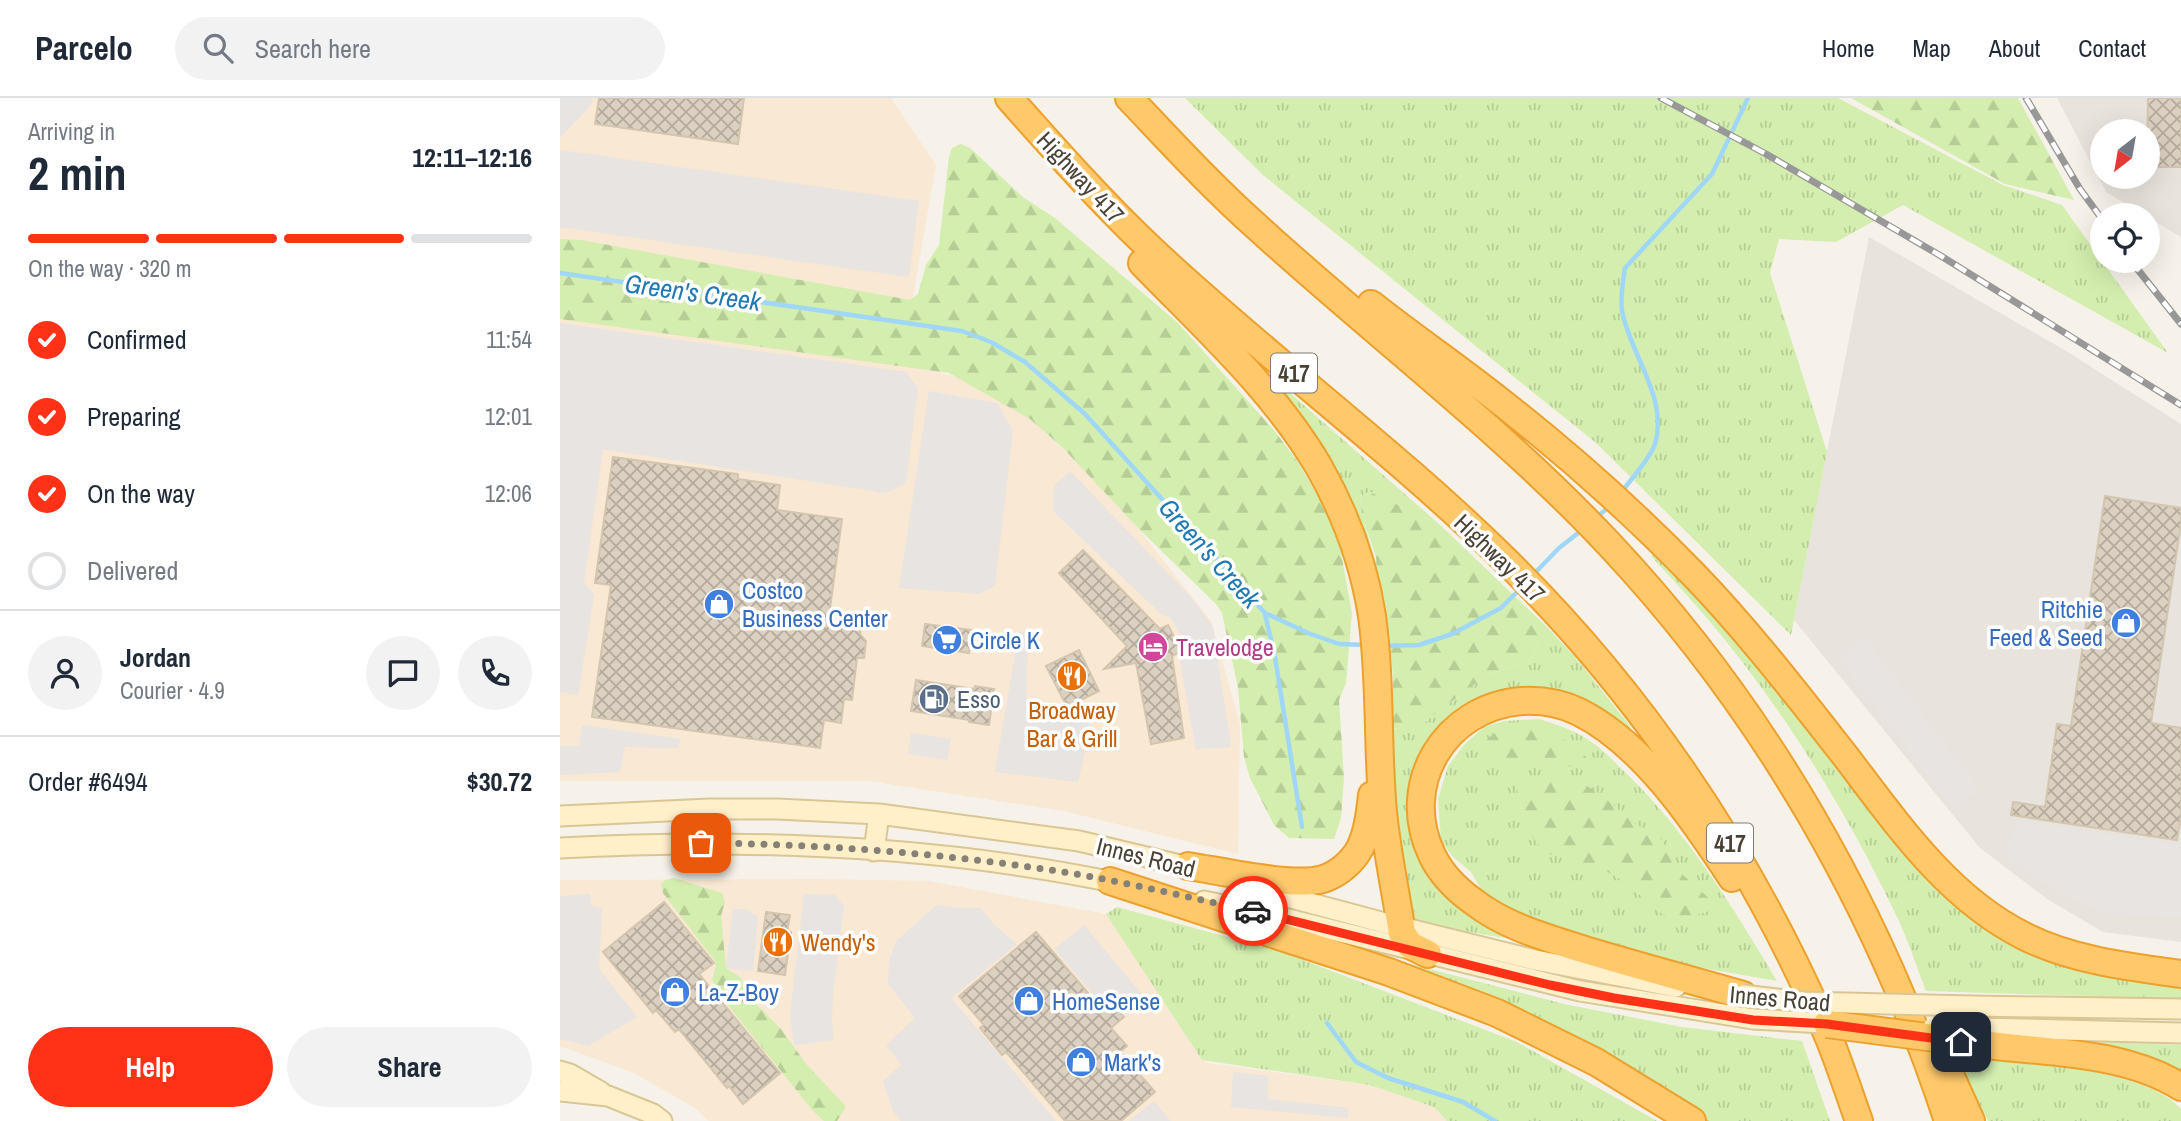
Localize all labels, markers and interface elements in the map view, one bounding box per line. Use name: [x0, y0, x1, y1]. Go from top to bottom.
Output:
search box: [175, 17, 665, 80]
text: Parcelo: [35, 26, 133, 70]
icon: search: [199, 29, 237, 67]
text: Search here: [255, 31, 371, 66]
text: Home: [1822, 32, 1874, 64]
text: Map: [1912, 32, 1951, 64]
text: About: [1989, 32, 2040, 64]
text: Contact: [2078, 32, 2146, 64]
text: Arriving in: [28, 116, 115, 147]
north arrow: [2090, 119, 2160, 189]
map controls: [2090, 119, 2160, 273]
street label: Highway 417: [1030, 124, 1132, 230]
text: 12:11–12:16: [412, 140, 532, 175]
text: 2 min: [28, 142, 127, 204]
button: locate: [2090, 203, 2160, 273]
text: On the way · 320 m: [28, 253, 192, 284]
water label: Green's Creek: [623, 265, 764, 319]
icon: check: [28, 321, 66, 359]
text: Confirmed: [87, 322, 187, 357]
text: 11:54: [486, 324, 532, 355]
road number: 417: [1271, 354, 1317, 392]
icon: check: [28, 398, 66, 436]
text: Preparing: [87, 399, 181, 434]
text: 12:01: [485, 401, 532, 432]
icon: check: [28, 475, 66, 513]
text: On the way: [87, 476, 195, 511]
text: 12:06: [485, 478, 532, 509]
water label: Green's Creek: [1151, 490, 1270, 617]
street label: Highway 417: [1448, 507, 1552, 609]
text: Delivered: [87, 553, 178, 588]
place label: Costco Business Center: [742, 574, 888, 634]
shop icon: Costco Business Center: [702, 587, 736, 621]
place label: Ritchie Feed & Seed: [1989, 593, 2103, 653]
shop icon: Ritchie Feed & Seed: [2109, 606, 2143, 640]
supermarket icon: Circle K: [930, 623, 964, 657]
place label: Circle K: [970, 624, 1040, 656]
hotel icon: Travelodge: [1136, 630, 1170, 664]
place label: Travelodge: [1176, 631, 1274, 663]
button: person: [28, 636, 102, 710]
button: chat: [366, 636, 440, 710]
button: phone: [458, 636, 532, 710]
text: Jordan: [120, 640, 191, 675]
restaurant icon: Broadway Bar & Grill: [1055, 659, 1089, 693]
text: Courier · 4.9: [120, 675, 225, 706]
fuel station icon: Esso: [917, 682, 951, 716]
place label: Esso: [957, 683, 1001, 715]
place label: Broadway Bar & Grill: [1027, 694, 1117, 754]
text: Order #6494: [28, 764, 148, 799]
text: $30.72: [467, 764, 532, 799]
pin: [671, 813, 731, 873]
icon: bag: [682, 824, 720, 862]
road number: 417: [1707, 824, 1753, 862]
street label: Innes Road: [1093, 829, 1199, 885]
courier: [1218, 876, 1288, 946]
icon: car: [1234, 892, 1272, 930]
restaurant icon: Wendy's: [761, 925, 795, 959]
place label: Wendy's: [801, 926, 876, 958]
shop icon: La-Z-Boy: [658, 975, 692, 1009]
place label: La-Z-Boy: [698, 976, 779, 1008]
street label: Innes Road: [1728, 978, 1832, 1018]
shop icon: HomeSense: [1012, 984, 1046, 1018]
place label: HomeSense: [1052, 985, 1160, 1017]
pin: [1931, 1012, 1991, 1072]
icon: home: [1942, 1023, 1980, 1061]
button: Help: [28, 1027, 273, 1107]
button: Share: [287, 1027, 532, 1107]
shop icon: Mark's: [1064, 1045, 1098, 1079]
place label: Mark's: [1104, 1046, 1161, 1078]

